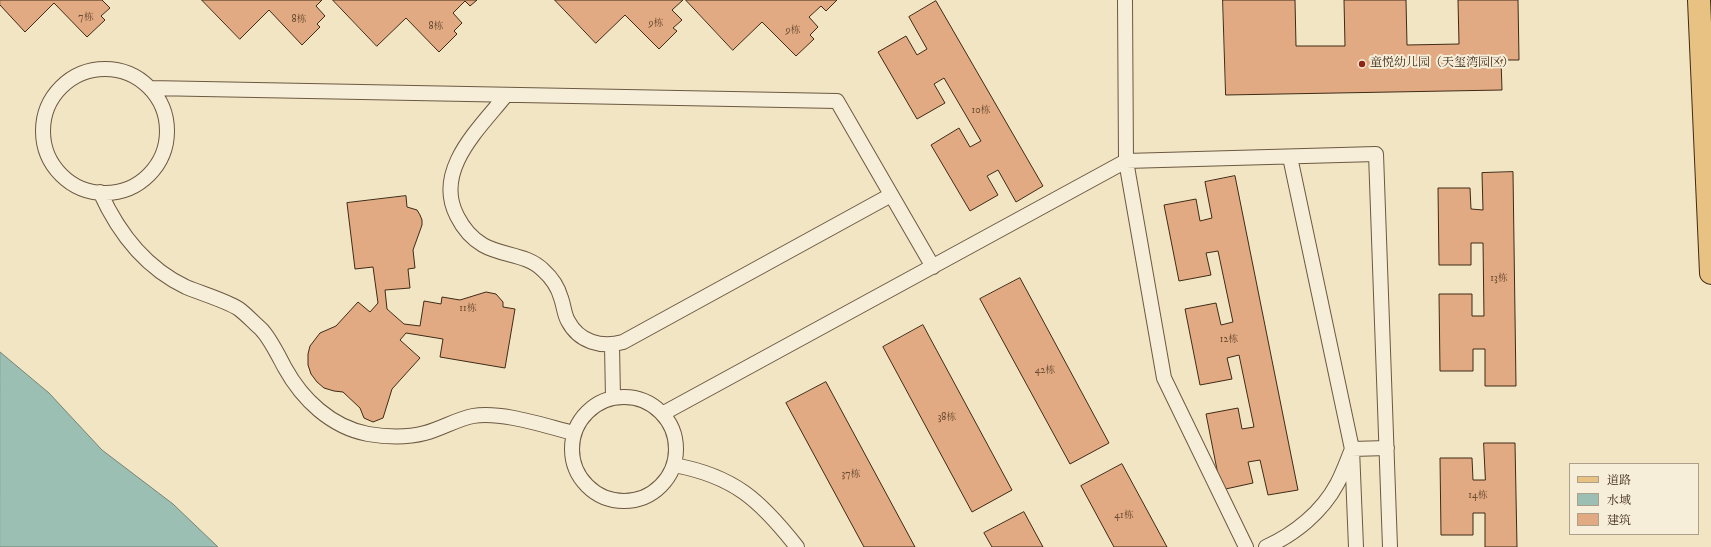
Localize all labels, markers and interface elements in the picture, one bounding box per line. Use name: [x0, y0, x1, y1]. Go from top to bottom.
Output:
house number: 7栋: [78, 12, 94, 24]
house number: 8栋: [291, 14, 307, 26]
house number: 9栋: [649, 18, 663, 30]
house number: 8栋: [428, 21, 444, 33]
house number: 9栋: [786, 25, 800, 37]
place label: 童悦幼儿园（天玺湾园区）: [1370, 57, 1514, 71]
marker: 童悦幼儿园（天玺湾园区）: [1357, 59, 1367, 69]
house number: 10栋: [971, 105, 991, 117]
house number: 13栋: [1490, 273, 1508, 285]
house number: 11栋: [459, 303, 477, 315]
house number: 12栋: [1220, 334, 1238, 346]
house number: 42栋: [1035, 365, 1055, 377]
house number: 38栋: [938, 412, 956, 424]
legend: [1569, 463, 1699, 535]
house number: 37栋: [842, 469, 860, 481]
text: 道路: [1607, 473, 1631, 488]
house number: 14栋: [1468, 490, 1488, 502]
text: 水域: [1607, 493, 1631, 508]
house number: 41栋: [1114, 510, 1134, 522]
text: 建筑: [1607, 513, 1631, 528]

